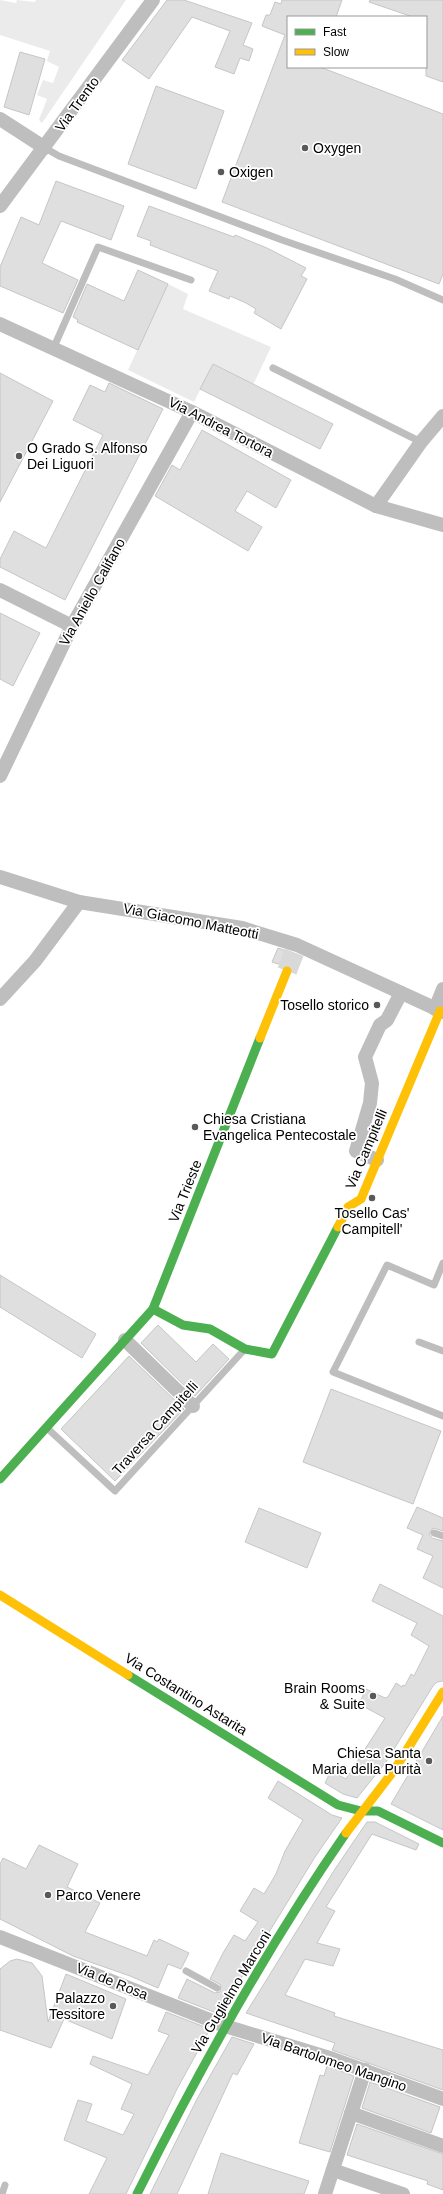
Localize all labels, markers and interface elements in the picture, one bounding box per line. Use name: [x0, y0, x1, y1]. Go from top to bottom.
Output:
legend: [287, 16, 427, 68]
text: Fast: [323, 25, 347, 39]
text: Slow: [323, 45, 349, 59]
street label: Via Trento: [52, 73, 102, 134]
place label: Oxygen: [313, 140, 361, 156]
marker: Oxygen: [300, 143, 310, 153]
place label: Oxigen: [229, 164, 273, 180]
marker: Oxigen: [216, 167, 226, 177]
street label: Via Andrea Tortora: [166, 394, 276, 460]
place label: O Grado S. Alfonso Dei Liguori: [27, 440, 148, 472]
marker: O Grado S. Alfonso Dei Liguori: [14, 451, 24, 461]
street label: Via Aniello Califano: [56, 535, 128, 649]
street label: Via Giacomo Matteotti: [122, 900, 260, 942]
place label: Tosello storico: [280, 997, 369, 1013]
marker: Tosello storico: [372, 1000, 382, 1010]
street label: Via Campitelli: [342, 1107, 390, 1191]
place label: Chiesa Cristiana Evangelica Pentecostale: [203, 1111, 357, 1143]
marker: Chiesa Cristiana Evangelica Pentecostale: [190, 1122, 200, 1132]
street label: Via Trieste: [165, 1157, 205, 1225]
marker: Tosello Cas' Campitell': [367, 1193, 377, 1203]
place label: Tosello Cas' Campitell': [334, 1205, 410, 1237]
street label: Traversa Campitelli: [109, 1378, 201, 1478]
street label: Via Costantino Astarita: [122, 1650, 250, 1738]
place label: Brain Rooms & Suite: [284, 1680, 365, 1712]
marker: Brain Rooms & Suite: [368, 1691, 378, 1701]
place label: Chiesa Santa Maria della Purità: [312, 1745, 421, 1777]
marker: Chiesa Santa Maria della Purità: [424, 1756, 434, 1766]
place label: Parco Venere: [56, 1887, 141, 1903]
marker: Parco Venere: [43, 1890, 53, 1900]
street label: Via Guglielmo Marconi: [188, 1928, 274, 2056]
street label: Via de Rosa: [74, 1959, 150, 2003]
place label: Palazzo Tessitore: [49, 1990, 105, 2022]
marker: Palazzo Tessitore: [108, 2001, 118, 2011]
street label: Via Bartolomeo Mangino: [259, 2030, 409, 2095]

